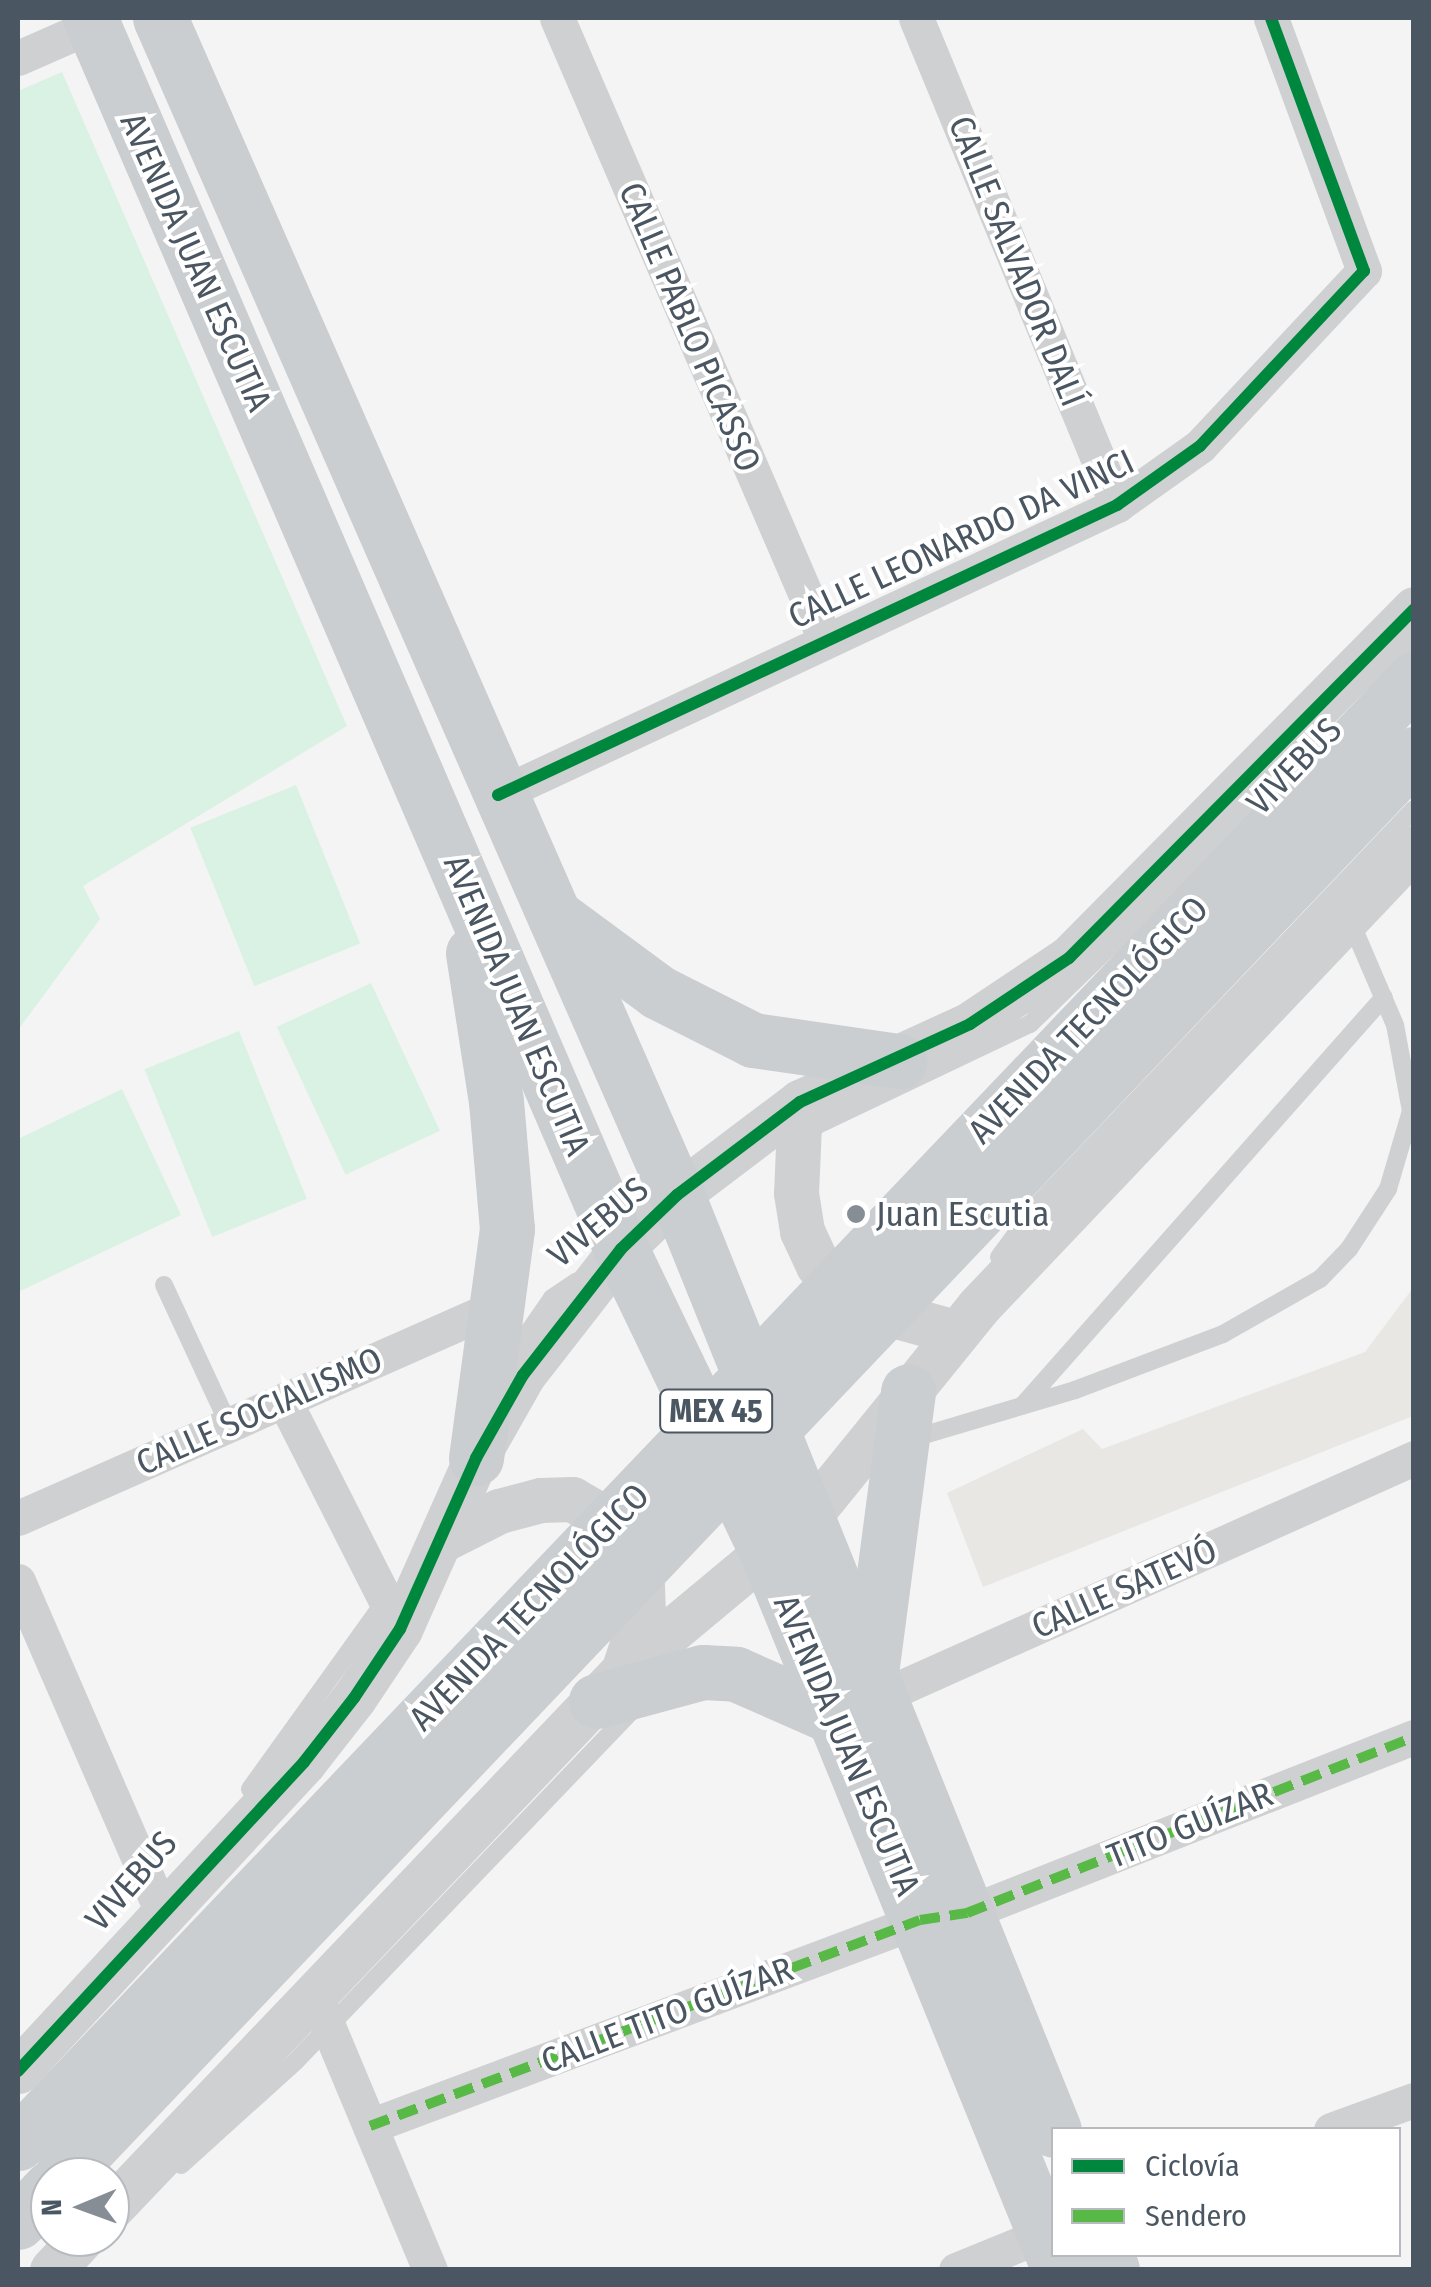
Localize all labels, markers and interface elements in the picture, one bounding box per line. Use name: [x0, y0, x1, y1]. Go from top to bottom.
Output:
street label: AVENIDA JUAN ESCUTIA: [111, 106, 281, 418]
street label: CALLE SALVADOR DALÍ: [940, 110, 1094, 412]
street label: CALLE PABLO PICASSO: [610, 176, 770, 478]
street label: CALLE LEONARDO DA VINCI: [782, 440, 1140, 638]
street label: VIVEBUS: [1238, 709, 1350, 823]
street label: AVENIDA JUAN ESCUTIA: [435, 849, 599, 1161]
street label: AVENIDA TECNOLÓGICO: [959, 888, 1217, 1152]
street label: VIVEBUS: [539, 1168, 657, 1276]
place label: Juan Escutia: [876, 1193, 1049, 1235]
marker: Juan Escutia: [845, 1203, 867, 1225]
street label: CALLE SOCIALISMO: [130, 1338, 388, 1484]
road number: MEX 45: [658, 1384, 774, 1438]
street label: AVENIDA TECNOLÓGICO: [400, 1475, 658, 1739]
street label: CALLE SATEVÓ: [1025, 1529, 1223, 1647]
street label: AVENIDA JUAN ESCUTIA: [765, 1589, 929, 1901]
street label: TITO GUÍZAR: [1101, 1773, 1279, 1877]
street label: VIVEBUS: [76, 1823, 186, 1939]
street label: CALLE TITO GUÍZAR: [535, 1948, 799, 2082]
legend: [1051, 2127, 1401, 2257]
text: Ciclovía: [1145, 2148, 1240, 2184]
north arrow: [30, 2157, 130, 2257]
text: Sendero: [1145, 2198, 1247, 2234]
text: N: [35, 2199, 68, 2216]

